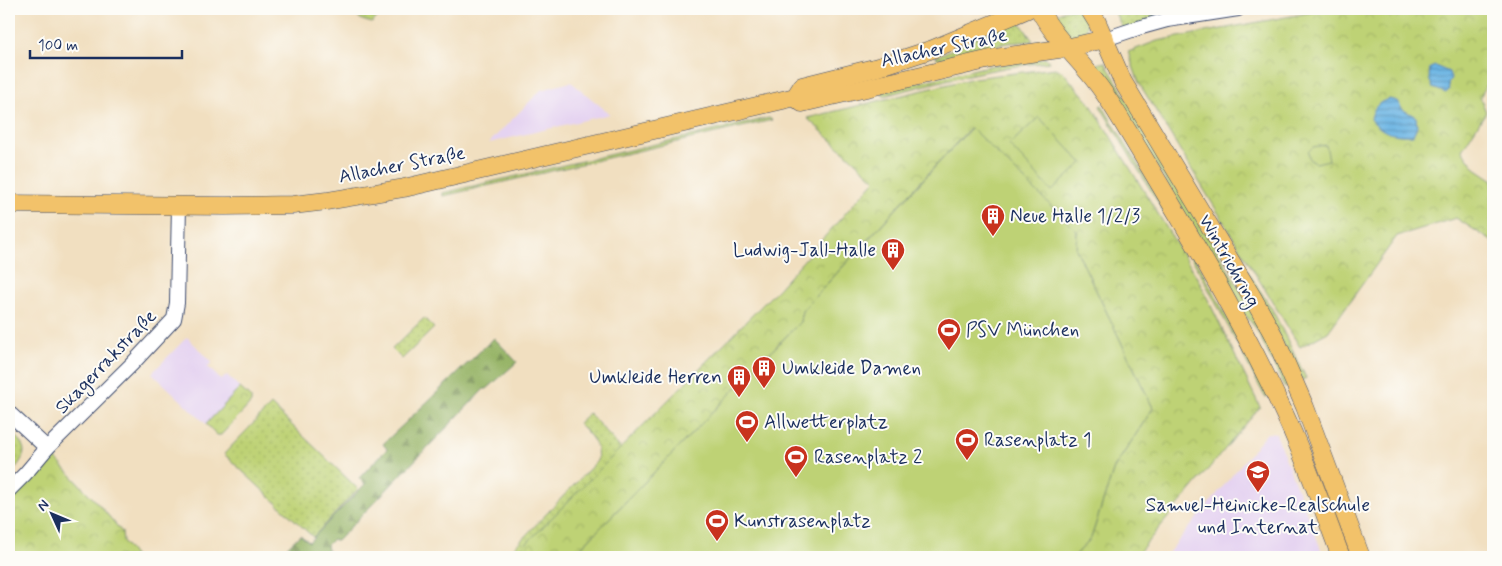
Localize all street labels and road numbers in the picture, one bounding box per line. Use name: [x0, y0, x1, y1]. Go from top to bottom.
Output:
street label: Allacher Straße: [879, 22, 1009, 74]
street label: Allacher Straße: [337, 140, 467, 190]
street label: Wintrichring: [1191, 210, 1266, 313]
street label: Skagerrakstraße: [50, 304, 164, 421]

